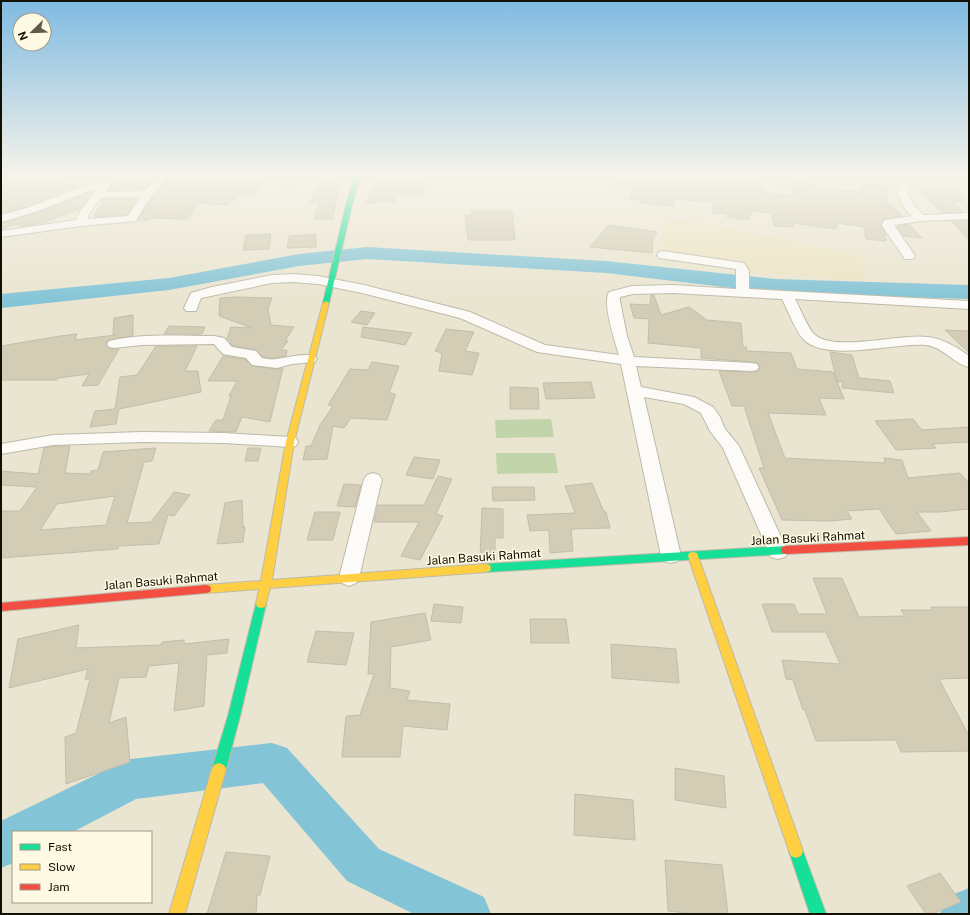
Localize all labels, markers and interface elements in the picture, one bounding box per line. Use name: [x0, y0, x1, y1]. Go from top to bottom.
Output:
north arrow: [12, 12, 52, 52]
text: N: [16, 30, 30, 42]
street label: Jalan Basuki Rahmat: [750, 528, 866, 548]
street label: Jalan Basuki Rahmat: [426, 546, 542, 568]
street label: Jalan Basuki Rahmat: [103, 569, 219, 593]
legend: [12, 831, 152, 903]
text: Fast: [48, 840, 73, 854]
text: Slow: [48, 860, 76, 874]
text: Jam: [48, 880, 70, 894]

